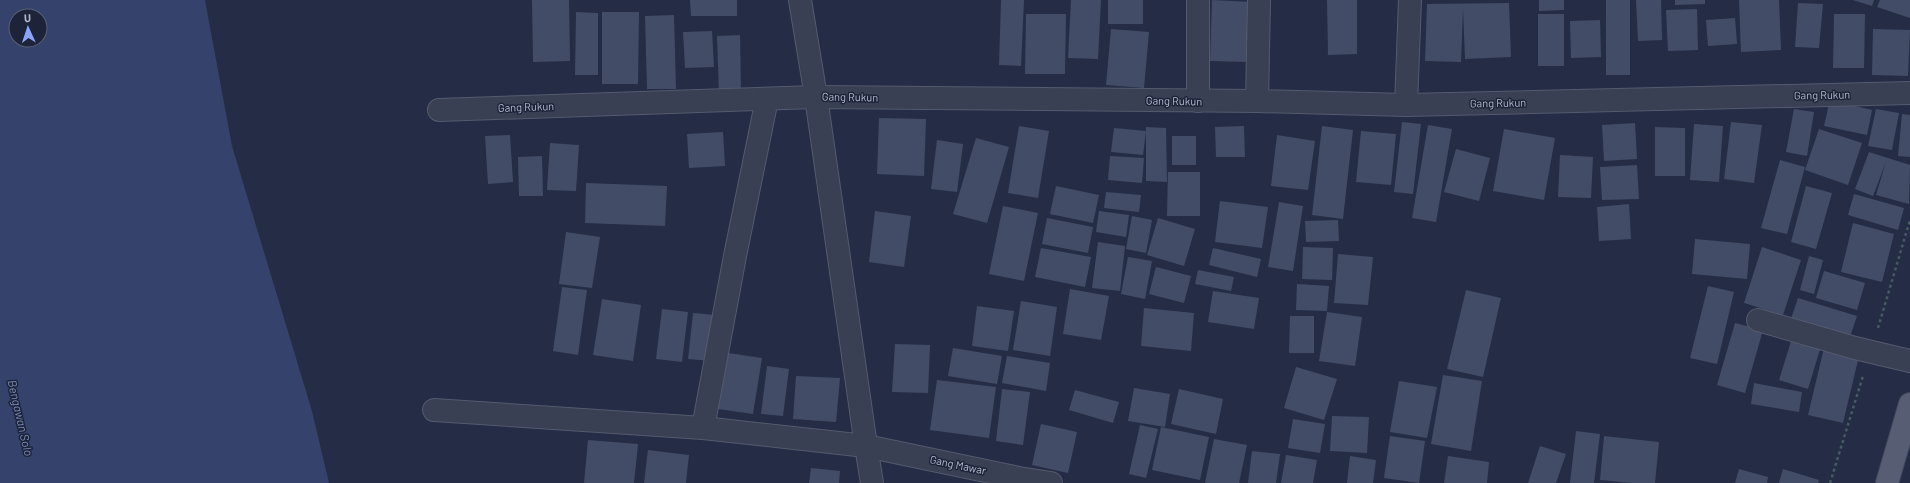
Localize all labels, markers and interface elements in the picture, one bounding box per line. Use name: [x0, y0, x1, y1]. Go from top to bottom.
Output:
north arrow: [8, 8, 48, 48]
text: U: [24, 11, 31, 24]
street label: Gang Rukun: [1794, 88, 1850, 101]
street label: Gang Rukun: [822, 90, 878, 103]
street label: Gang Rukun: [1146, 94, 1202, 107]
street label: Gang Rukun: [1470, 96, 1526, 109]
street label: Gang Rukun: [498, 99, 554, 114]
water label: Bengawan Solo: [5, 378, 37, 457]
street label: Gang Mawar: [929, 452, 987, 477]

